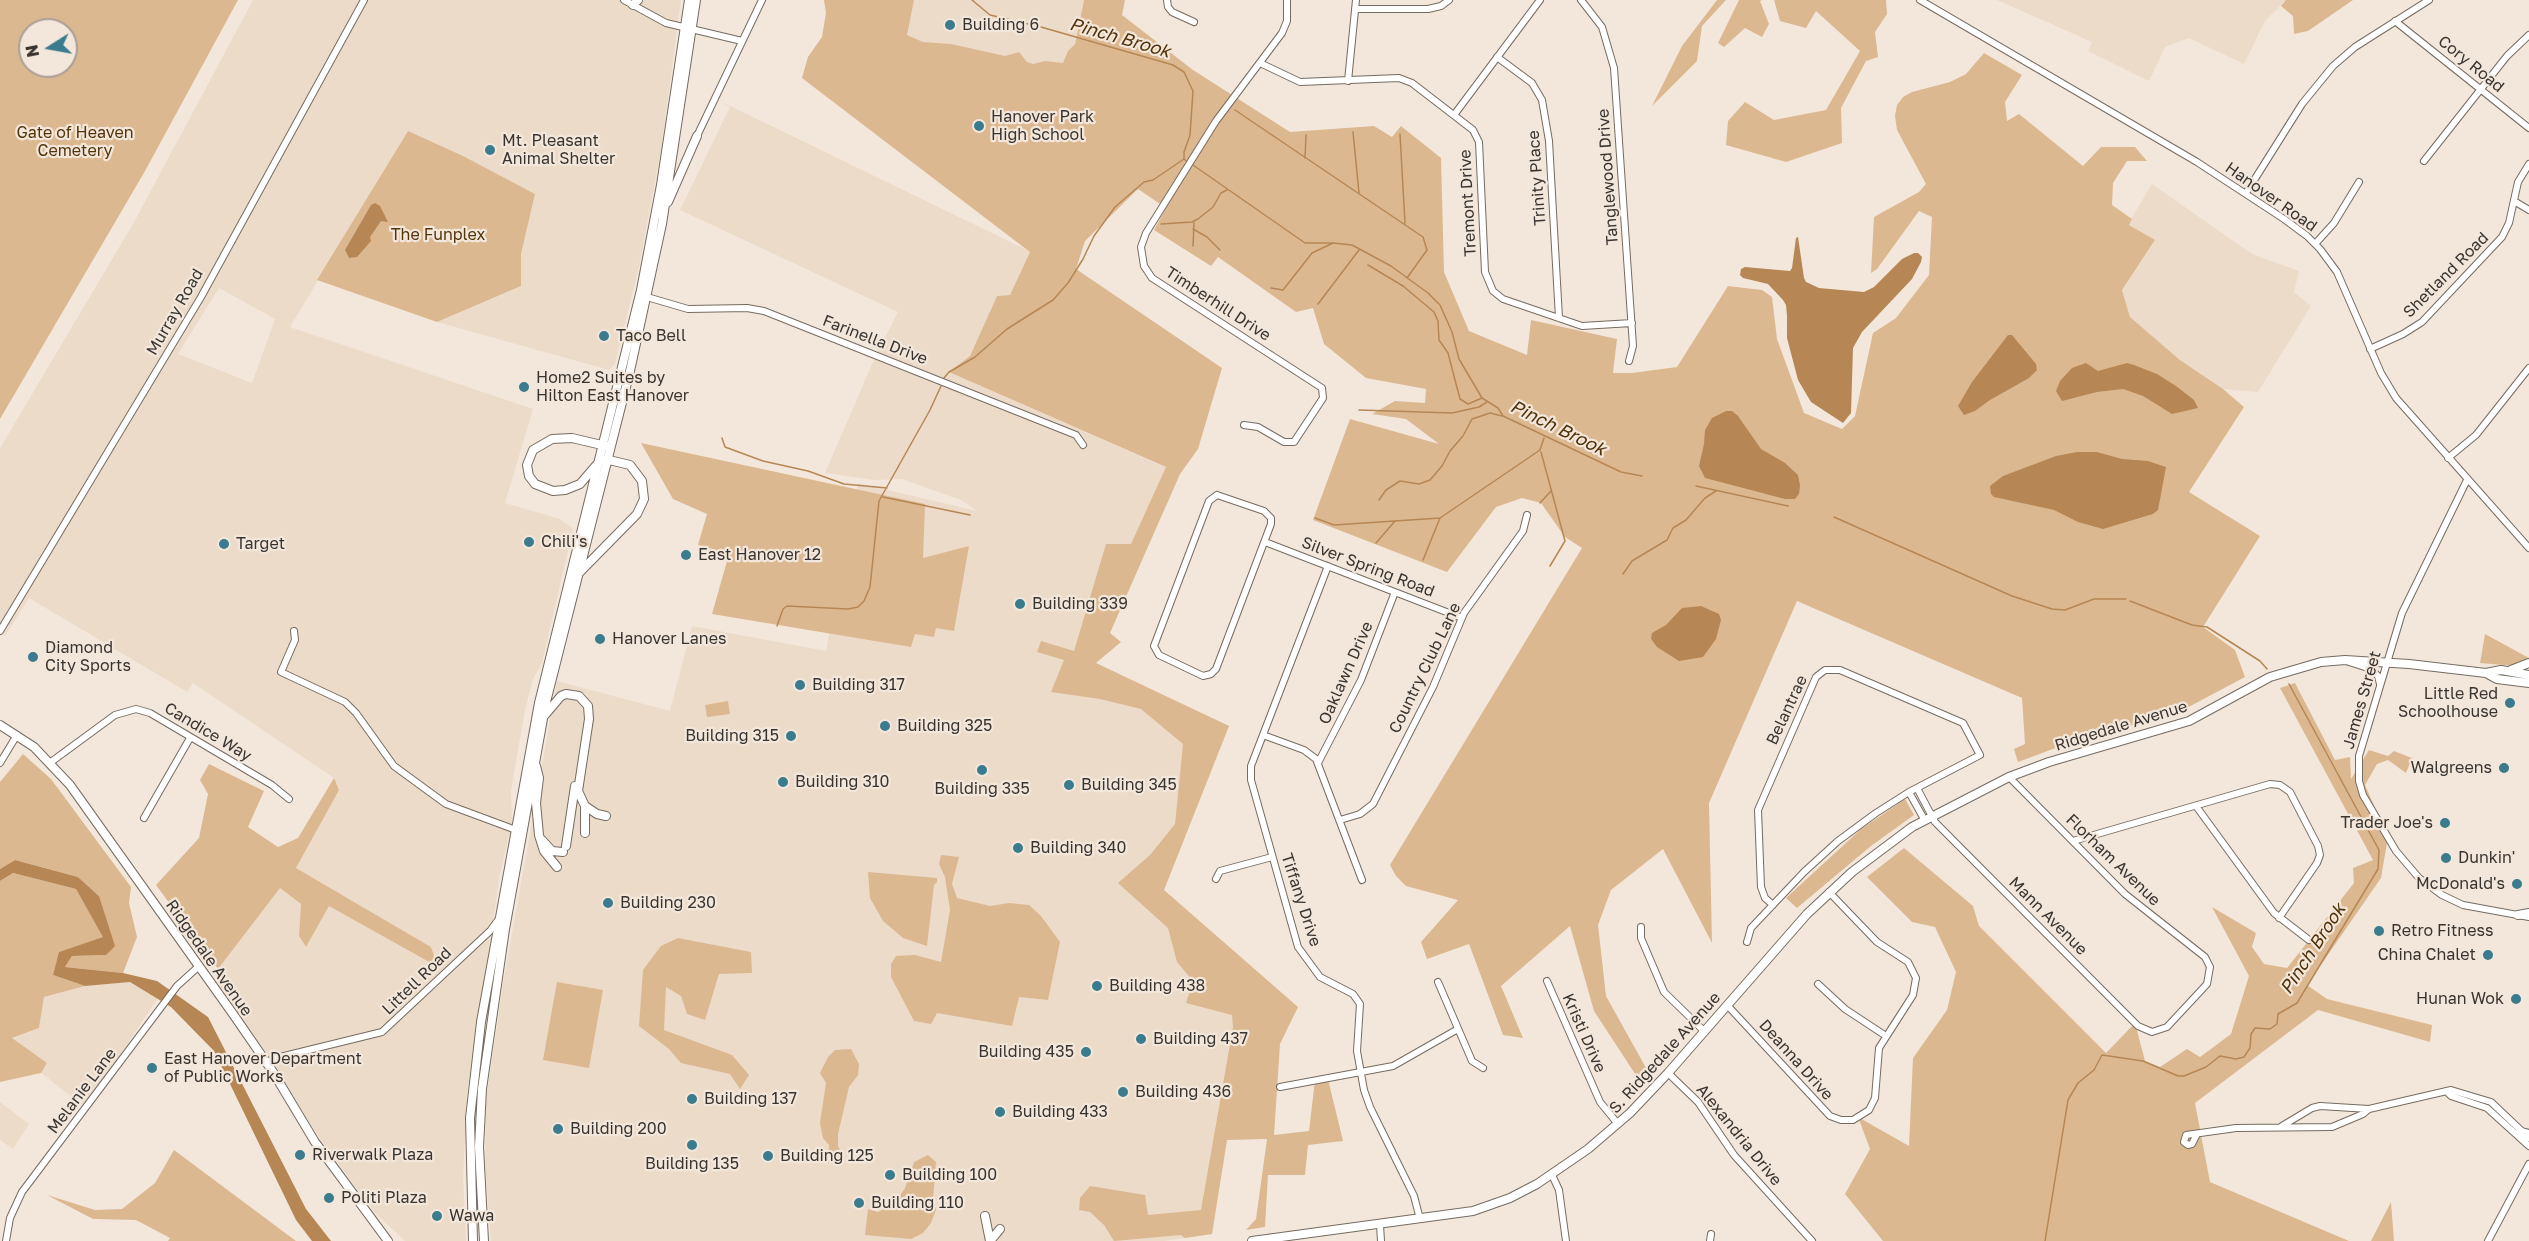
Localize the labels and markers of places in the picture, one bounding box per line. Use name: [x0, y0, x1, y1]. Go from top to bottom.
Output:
place label: Building 6: [962, 15, 1039, 35]
marker: Building 6: [943, 18, 957, 32]
place label: Hanover Park High School: [991, 107, 1094, 145]
marker: Hanover Park High School: [972, 119, 986, 133]
place label: Mt. Pleasant Animal Shelter: [502, 131, 615, 169]
marker: Mt. Pleasant Animal Shelter: [483, 143, 497, 157]
place label: Taco Bell: [616, 326, 686, 346]
marker: Taco Bell: [597, 329, 611, 343]
place label: Home2 Suites by Hilton East Hanover: [536, 368, 689, 406]
marker: Home2 Suites by Hilton East Hanover: [517, 380, 531, 394]
place label: Chili's: [541, 532, 587, 552]
place label: Target: [236, 534, 285, 554]
marker: Chili's: [522, 535, 536, 549]
marker: Target: [217, 537, 231, 551]
place label: East Hanover 12: [698, 545, 821, 565]
marker: East Hanover 12: [679, 548, 693, 562]
place label: Building 339: [1032, 594, 1128, 614]
marker: Building 339: [1013, 597, 1027, 611]
place label: Hanover Lanes: [612, 629, 726, 649]
marker: Hanover Lanes: [593, 632, 607, 646]
place label: Diamond City Sports: [45, 638, 131, 676]
marker: Diamond City Sports: [26, 650, 40, 664]
place label: Building 317: [812, 675, 905, 695]
marker: Building 317: [793, 678, 807, 692]
place label: Little Red Schoolhouse: [2398, 684, 2498, 722]
marker: Little Red Schoolhouse: [2503, 696, 2517, 710]
place label: Building 325: [897, 716, 992, 736]
marker: Building 325: [878, 719, 892, 733]
place label: Building 315: [685, 726, 779, 746]
marker: Building 315: [784, 729, 798, 743]
place label: Walgreens: [2410, 758, 2492, 778]
marker: Walgreens: [2497, 761, 2511, 775]
marker: Building 335: [975, 763, 989, 777]
place label: Building 310: [795, 772, 889, 792]
marker: Building 310: [776, 775, 790, 789]
place label: Building 345: [1081, 775, 1177, 795]
marker: Building 345: [1062, 778, 1076, 792]
place label: Building 335: [934, 779, 1030, 799]
place label: Trader Joe's: [2340, 813, 2433, 833]
marker: Trader Joe's: [2438, 816, 2452, 830]
place label: Building 340: [1030, 838, 1126, 858]
marker: Building 340: [1011, 841, 1025, 855]
place label: Dunkin': [2458, 848, 2515, 868]
marker: Dunkin': [2439, 851, 2453, 865]
place label: McDonald's: [2416, 874, 2505, 894]
marker: McDonald's: [2510, 877, 2524, 891]
place label: Building 230: [620, 893, 716, 913]
marker: Building 230: [601, 896, 615, 910]
place label: Retro Fitness: [2391, 921, 2493, 941]
marker: Retro Fitness: [2372, 924, 2386, 938]
place label: China Chalet: [2378, 945, 2476, 965]
marker: China Chalet: [2481, 948, 2495, 962]
place label: Building 438: [1109, 976, 1205, 996]
marker: Building 438: [1090, 979, 1104, 993]
place label: Hunan Wok: [2416, 989, 2504, 1009]
marker: Hunan Wok: [2509, 992, 2523, 1006]
place label: Building 437: [1153, 1029, 1248, 1049]
marker: Building 437: [1134, 1032, 1148, 1046]
place label: Building 435: [978, 1042, 1074, 1062]
marker: Building 435: [1079, 1045, 1093, 1059]
place label: East Hanover Department of Public Works: [164, 1049, 362, 1087]
marker: East Hanover Department of Public Works: [145, 1061, 159, 1075]
place label: Building 436: [1135, 1082, 1231, 1102]
marker: Building 436: [1116, 1085, 1130, 1099]
place label: Building 137: [704, 1089, 797, 1109]
marker: Building 137: [685, 1092, 699, 1106]
place label: Building 433: [1012, 1102, 1108, 1122]
marker: Building 433: [993, 1105, 1007, 1119]
place label: Building 200: [570, 1119, 667, 1139]
marker: Building 200: [551, 1122, 565, 1136]
marker: Building 135: [685, 1138, 699, 1152]
place label: Riverwalk Plaza: [312, 1145, 433, 1165]
place label: Building 125: [780, 1146, 874, 1166]
marker: Riverwalk Plaza: [293, 1148, 307, 1162]
marker: Building 125: [761, 1149, 775, 1163]
place label: Building 135: [645, 1154, 739, 1174]
place label: Building 100: [902, 1165, 997, 1185]
marker: Building 100: [883, 1168, 897, 1182]
place label: Politi Plaza: [341, 1188, 427, 1208]
marker: Politi Plaza: [322, 1191, 336, 1205]
place label: Building 110: [871, 1193, 964, 1213]
marker: Building 110: [852, 1196, 866, 1210]
place label: Wawa: [449, 1206, 494, 1226]
marker: Wawa: [430, 1209, 444, 1223]

